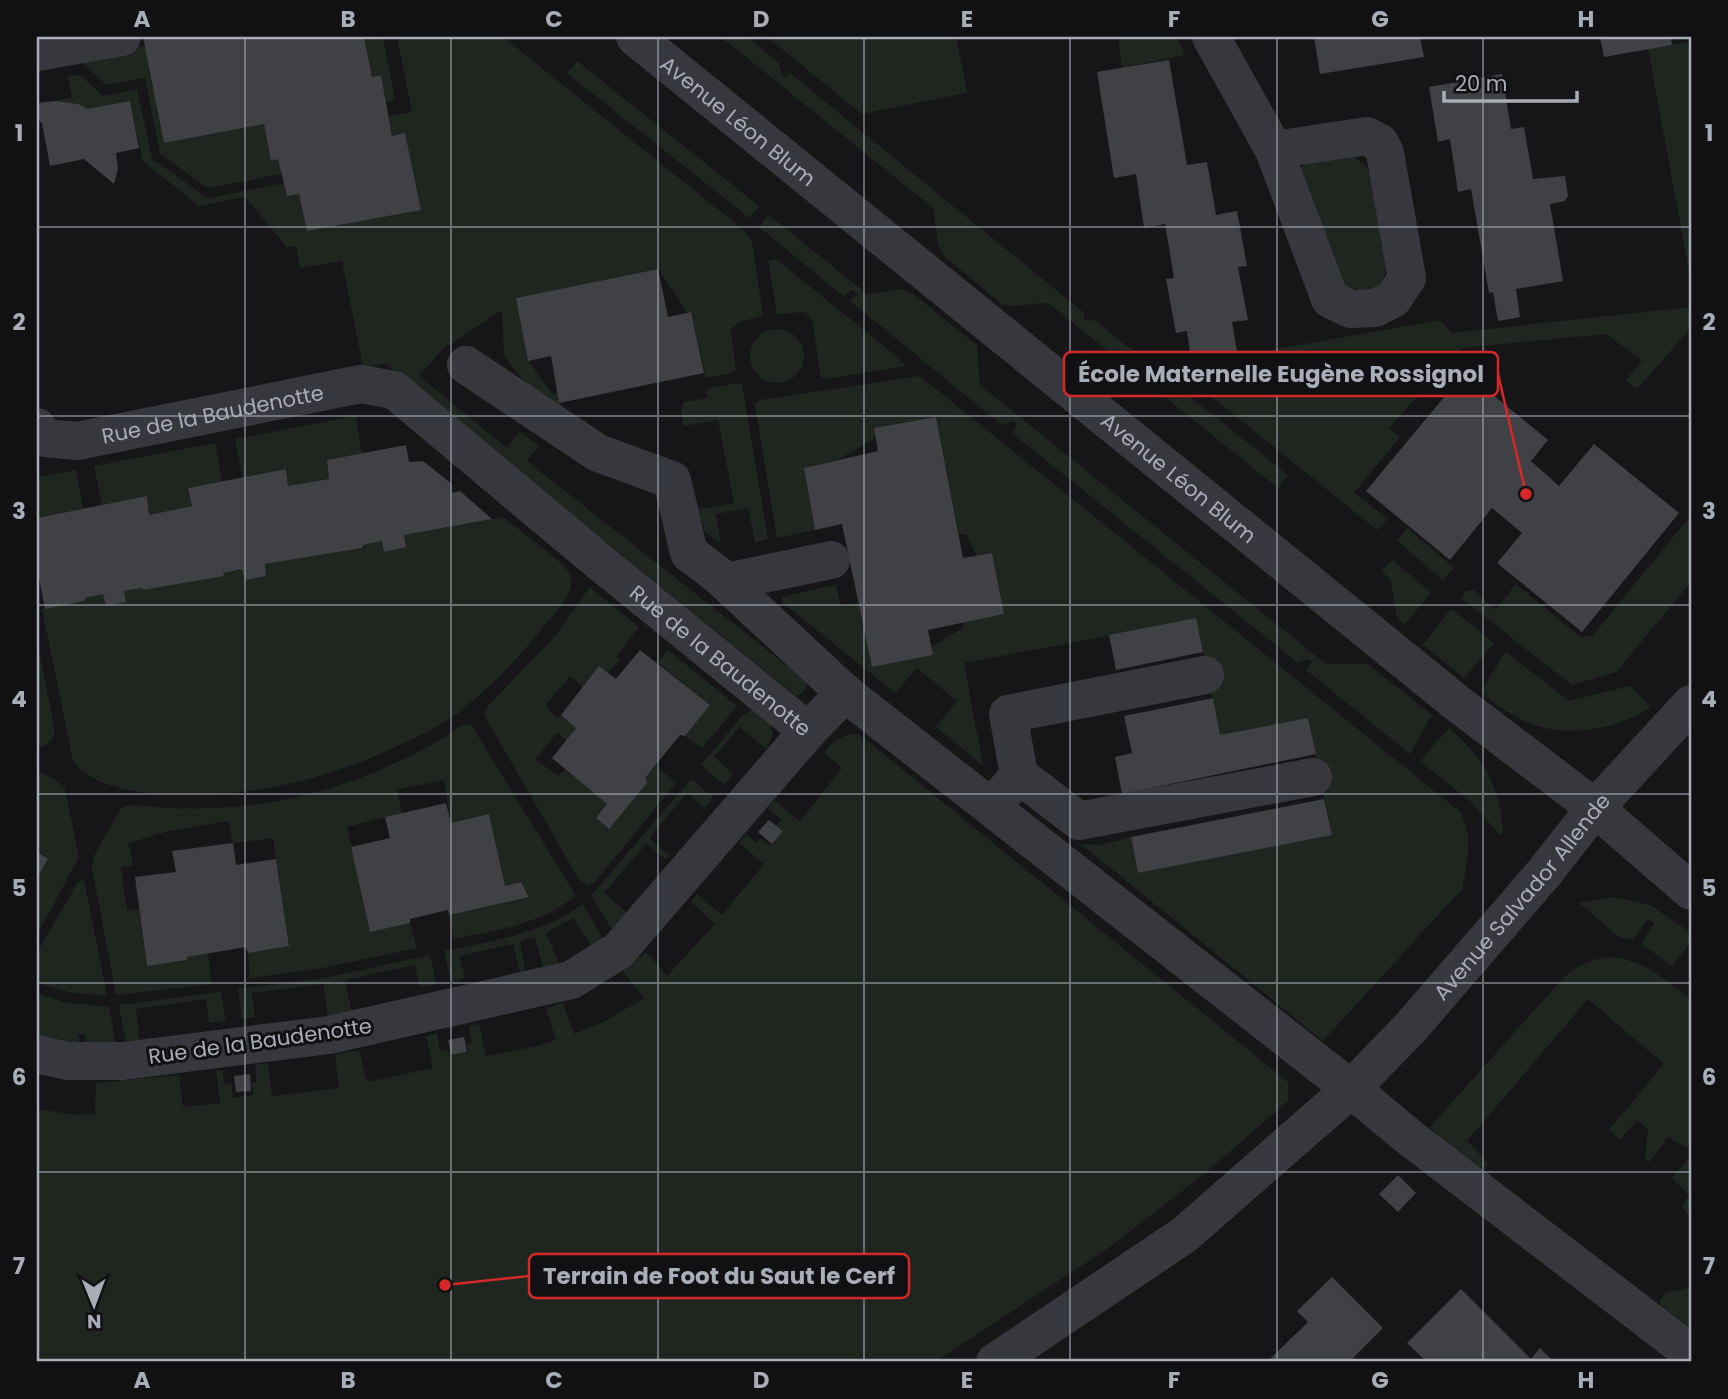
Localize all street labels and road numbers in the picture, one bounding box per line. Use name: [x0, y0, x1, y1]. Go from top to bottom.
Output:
street label: Avenue Léon Blum: [655, 49, 822, 193]
street label: Rue de la Baudenotte: [99, 377, 326, 450]
street label: Avenue Léon Blum: [1095, 406, 1263, 549]
street label: Rue de la Baudenotte: [624, 578, 818, 743]
street label: Avenue Salvador Allende: [1426, 787, 1616, 1006]
street label: Rue de la Baudenotte: [146, 1011, 374, 1071]

